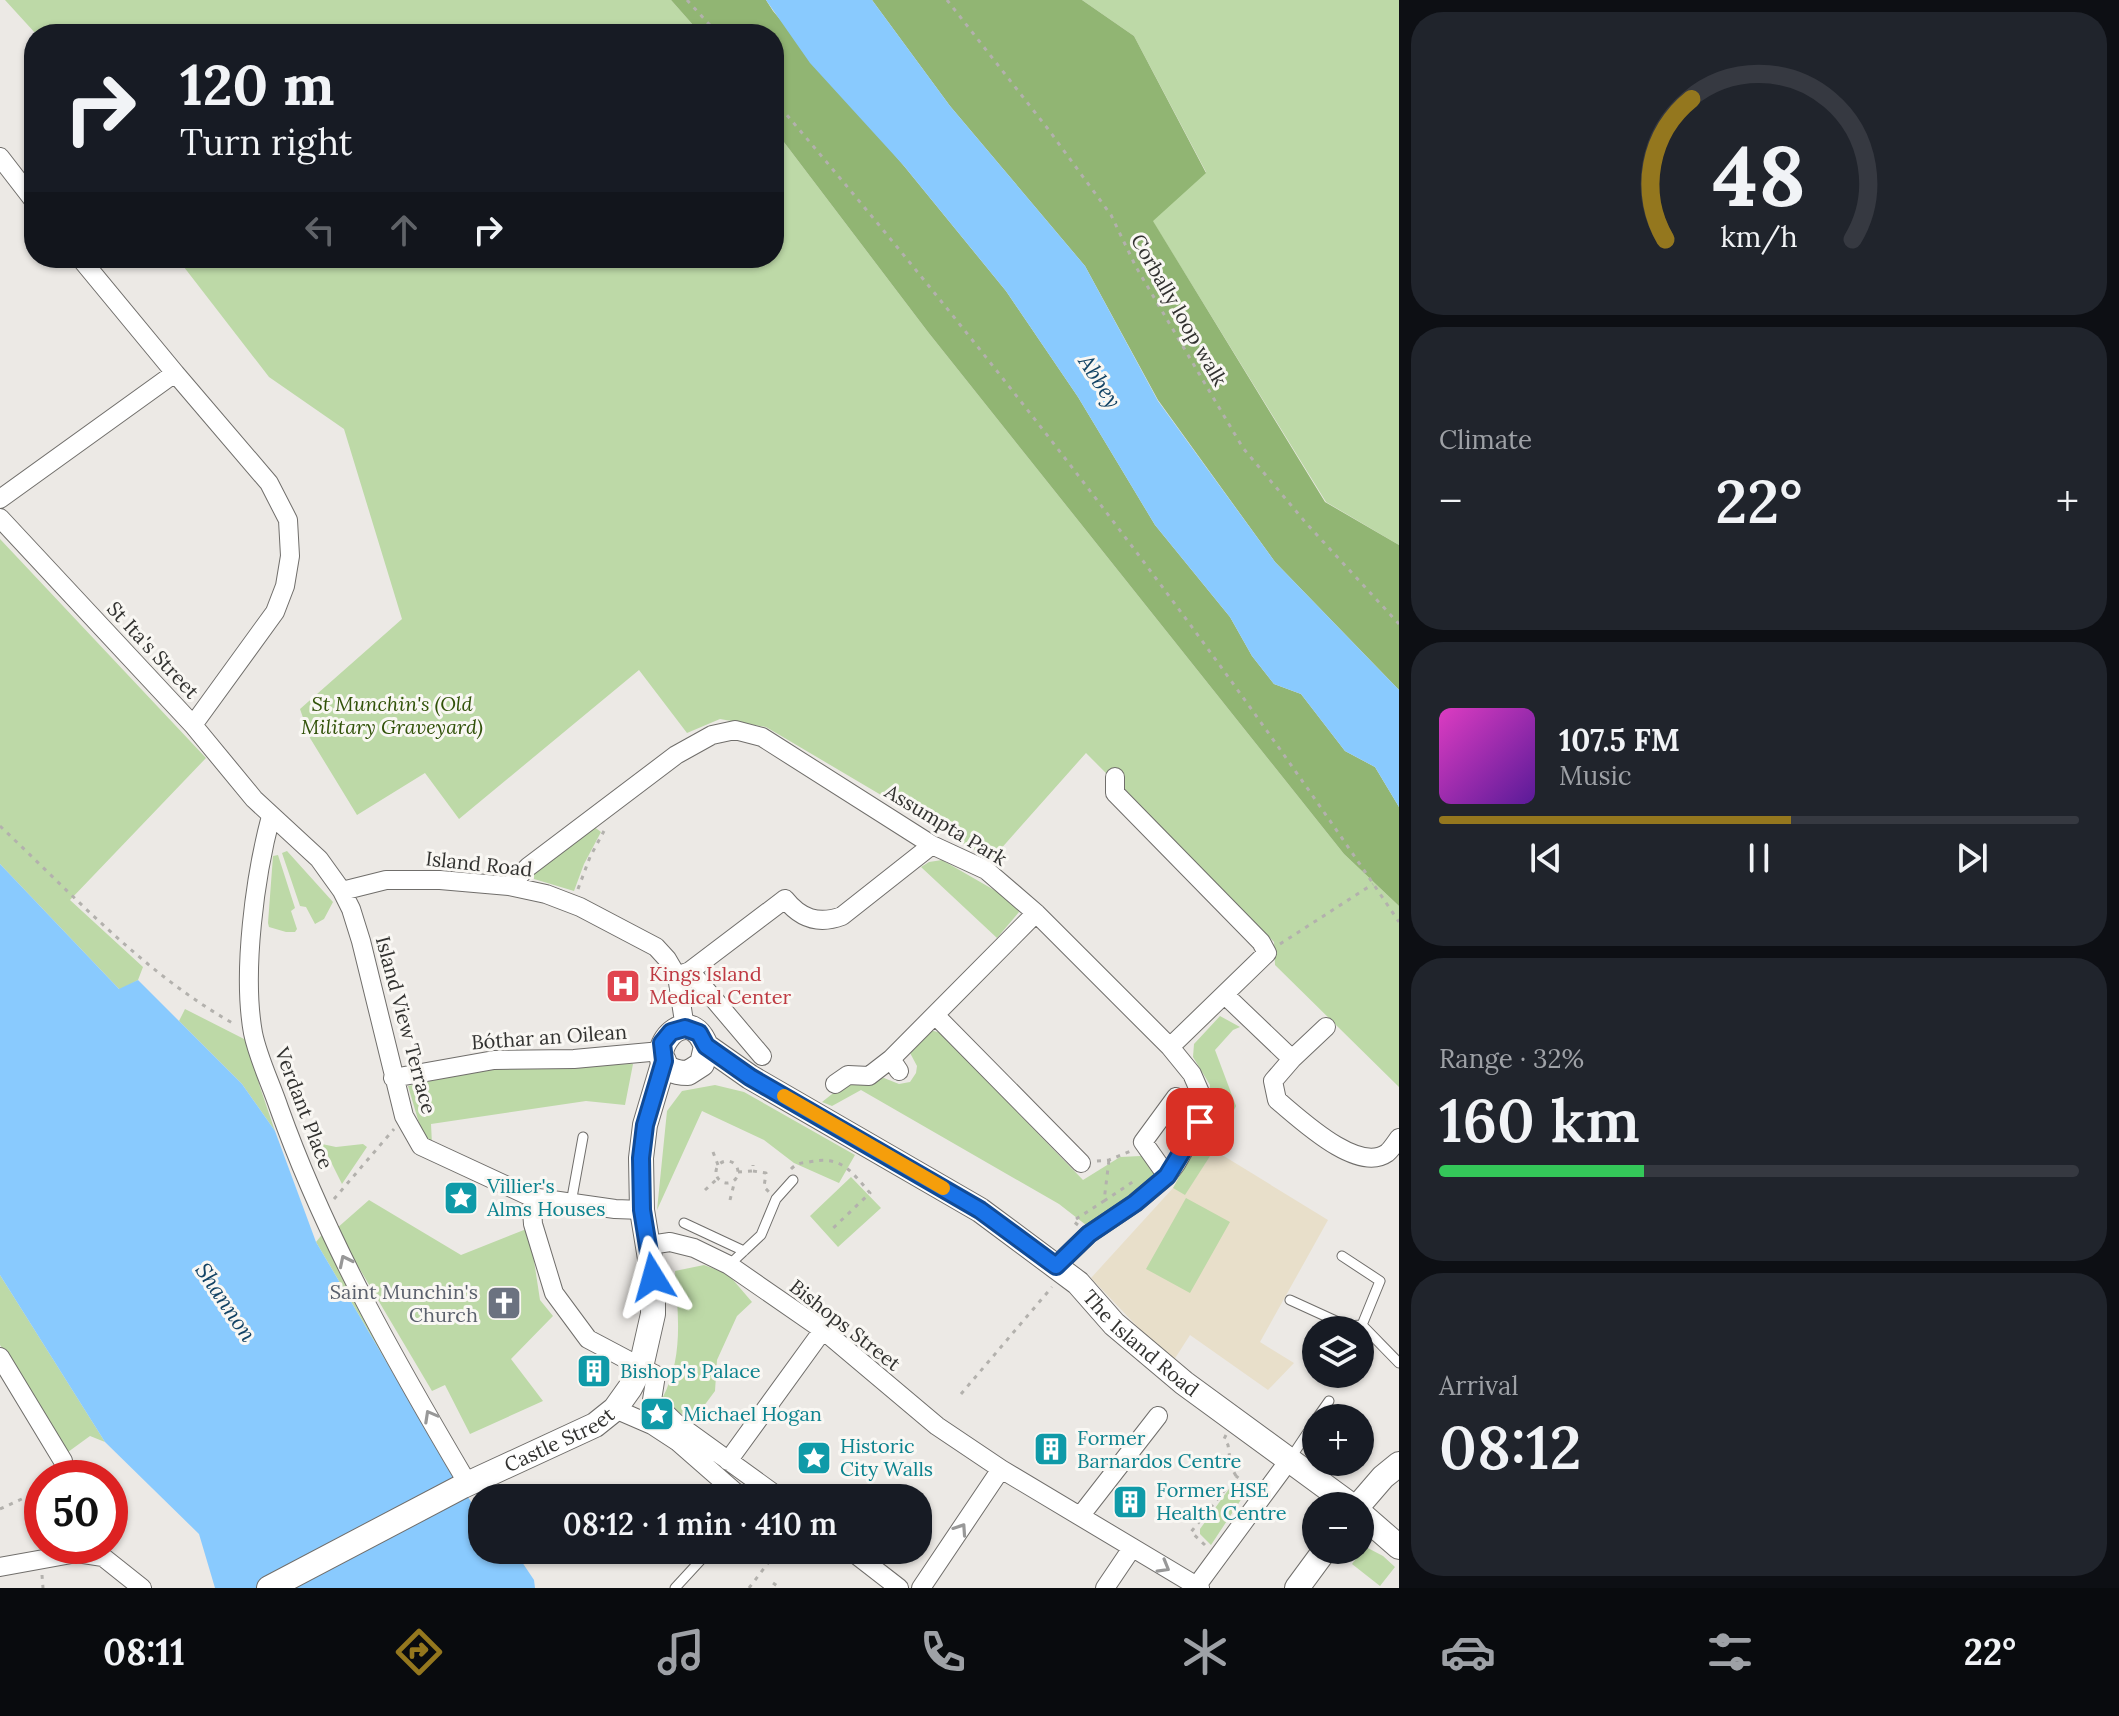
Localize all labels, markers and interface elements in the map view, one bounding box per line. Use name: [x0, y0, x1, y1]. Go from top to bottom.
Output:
text: 120 m: [180, 49, 334, 120]
icon: right: [48, 56, 152, 160]
text: Turn right: [180, 119, 353, 165]
text: 48: [1712, 121, 1806, 228]
icon: left: [298, 208, 342, 252]
icon: ahead: [382, 208, 426, 252]
icon: right: [466, 208, 510, 252]
text: km/h: [1720, 218, 1798, 255]
street label: Corbally loop walk: [1126, 229, 1233, 390]
water label: Abbey: [1072, 348, 1128, 413]
text: Climate: [1439, 423, 1532, 456]
text: 22°: [1715, 463, 1803, 539]
text: −: [1439, 473, 1462, 529]
text: +: [2056, 473, 2079, 529]
street label: St Ita's Street: [102, 596, 205, 704]
park label: St Munchin's (Old Military Graveyard): [301, 691, 483, 740]
text: 107.5 FM: [1559, 721, 1680, 759]
text: Music: [1559, 759, 1632, 792]
street label: Assumpta Park: [880, 778, 1012, 871]
icon: previous: [1524, 836, 1568, 880]
icon: pause: [1737, 836, 1781, 880]
icon: next: [1950, 836, 1994, 880]
street label: Island Road: [424, 845, 534, 882]
street label: Island View Terrace: [371, 933, 442, 1117]
place label: Kings Island Medical Center: [649, 961, 792, 1009]
hospital icon: Kings Island Medical Center: [604, 967, 642, 1005]
street label: Bóthar an Oilean: [470, 1019, 628, 1054]
text: Range · 32%: [1439, 1042, 1584, 1075]
street label: Verdant Place: [269, 1043, 339, 1172]
text: 160 km: [1439, 1082, 1640, 1158]
pin: [1166, 1088, 1234, 1156]
icon: arrive: [1178, 1100, 1222, 1144]
place label: Villier's Alms Houses: [486, 1173, 606, 1221]
place icon: Villier's Alms Houses: [442, 1179, 480, 1217]
position arrow: [611, 1235, 695, 1319]
one-way arrow: [339, 1254, 355, 1269]
water label: Shannon: [189, 1257, 263, 1347]
street label: Bishops Street: [785, 1274, 906, 1376]
place label: Saint Munchin's Church: [330, 1279, 478, 1327]
church icon: Saint Munchin's Church: [485, 1284, 523, 1322]
street label: The Island Road: [1078, 1284, 1204, 1402]
map controls: [1302, 1316, 1374, 1564]
button: layers: [1302, 1316, 1374, 1388]
building icon: Bishop's Palace: [575, 1352, 613, 1390]
place label: Bishop's Palace: [620, 1358, 761, 1383]
text: Arrival: [1439, 1369, 1518, 1402]
place icon: Michael Hogan: [638, 1395, 676, 1433]
street label: Castle Street: [500, 1401, 619, 1477]
place label: Michael Hogan: [683, 1401, 822, 1426]
button: +: [1302, 1404, 1374, 1476]
text: 08:12: [1439, 1409, 1582, 1485]
one-way arrow: [424, 1410, 440, 1424]
place label: Former Barnardos Centre: [1077, 1425, 1242, 1473]
building icon: Former Barnardos Centre: [1032, 1430, 1070, 1468]
place label: Historic City Walls: [840, 1433, 933, 1481]
place icon: Historic City Walls: [795, 1439, 833, 1477]
speed limit sign: 50: [24, 1460, 128, 1564]
place label: Former HSE Health Centre: [1156, 1477, 1287, 1525]
building icon: Former HSE Health Centre: [1111, 1483, 1149, 1521]
button: −: [1302, 1492, 1374, 1564]
text: 08:12 · 1 min · 410 m: [563, 1505, 837, 1543]
one-way arrow: [951, 1523, 966, 1537]
one-way arrow: [1155, 1557, 1170, 1573]
icon: directions: [391, 1624, 447, 1680]
icon: music: [653, 1624, 709, 1680]
icon: phone: [915, 1624, 971, 1680]
icon: climate: [1177, 1624, 1233, 1680]
icon: car: [1440, 1624, 1496, 1680]
icon: filters: [1702, 1624, 1758, 1680]
text: 08:11: [103, 1629, 185, 1675]
text: 22°: [1964, 1629, 2016, 1675]

